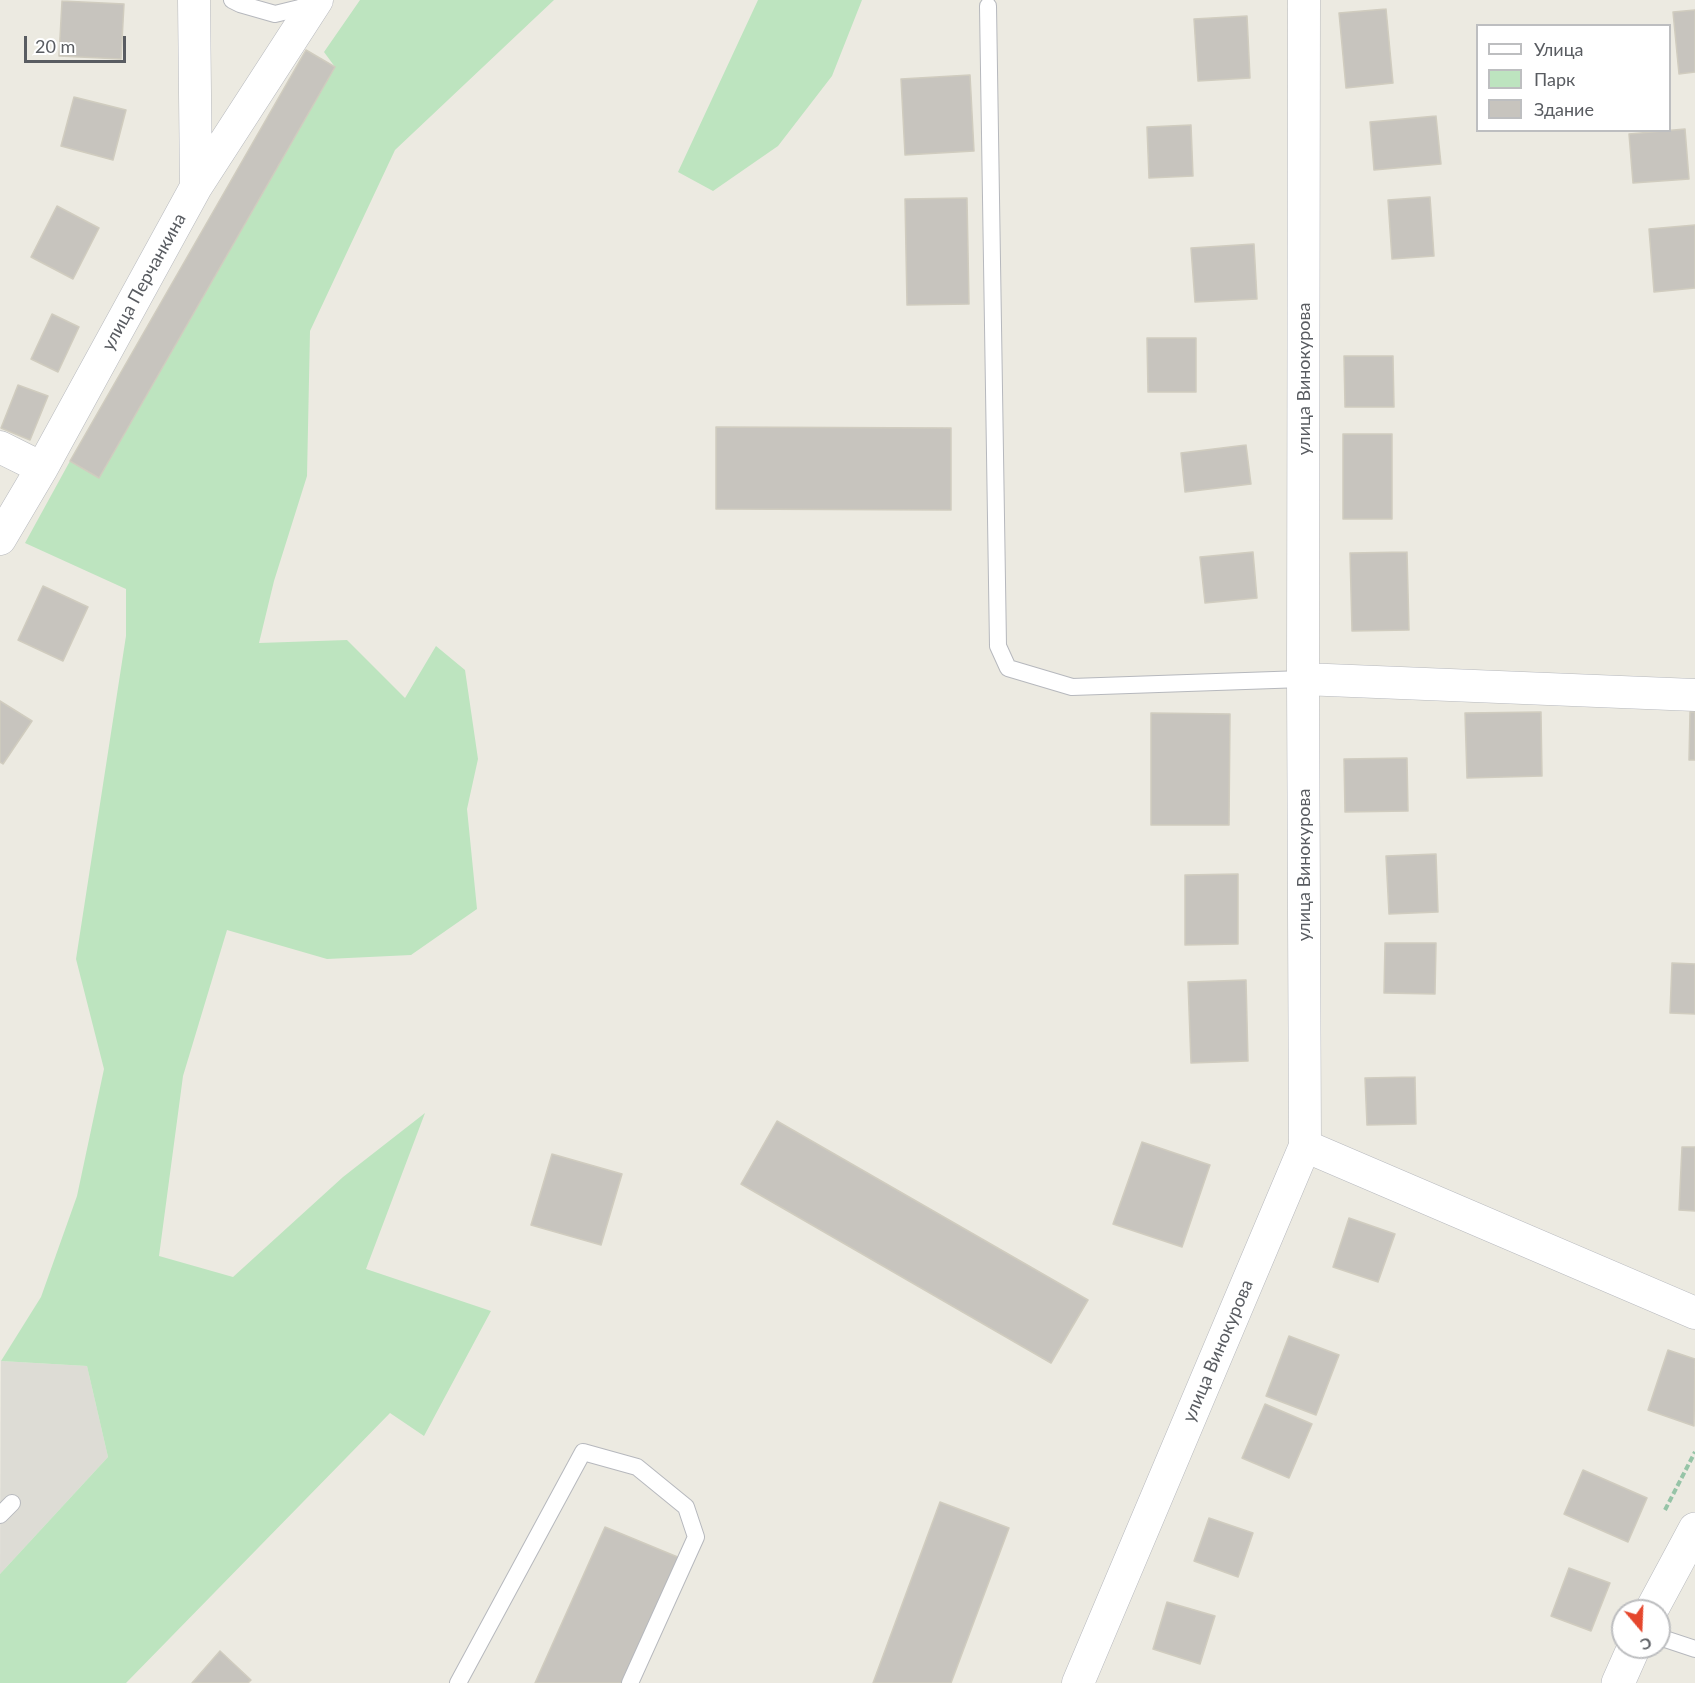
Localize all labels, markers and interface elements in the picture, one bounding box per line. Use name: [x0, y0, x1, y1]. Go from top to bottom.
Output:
scale bar: [27, 24, 129, 62]
legend: [1476, 24, 1671, 132]
text: 20 m: [35, 35, 75, 57]
text: Улица: [1534, 38, 1584, 60]
text: Парк: [1534, 68, 1575, 90]
text: Здание: [1534, 98, 1594, 120]
street label: улица Перчанкина: [97, 210, 191, 354]
street label: улица Винокурова: [1293, 303, 1315, 455]
street label: улица Винокурова: [1293, 789, 1315, 941]
street label: улица Винокурова: [1178, 1277, 1258, 1425]
north arrow: [1611, 1599, 1671, 1659]
text: С: [1638, 1634, 1654, 1655]

